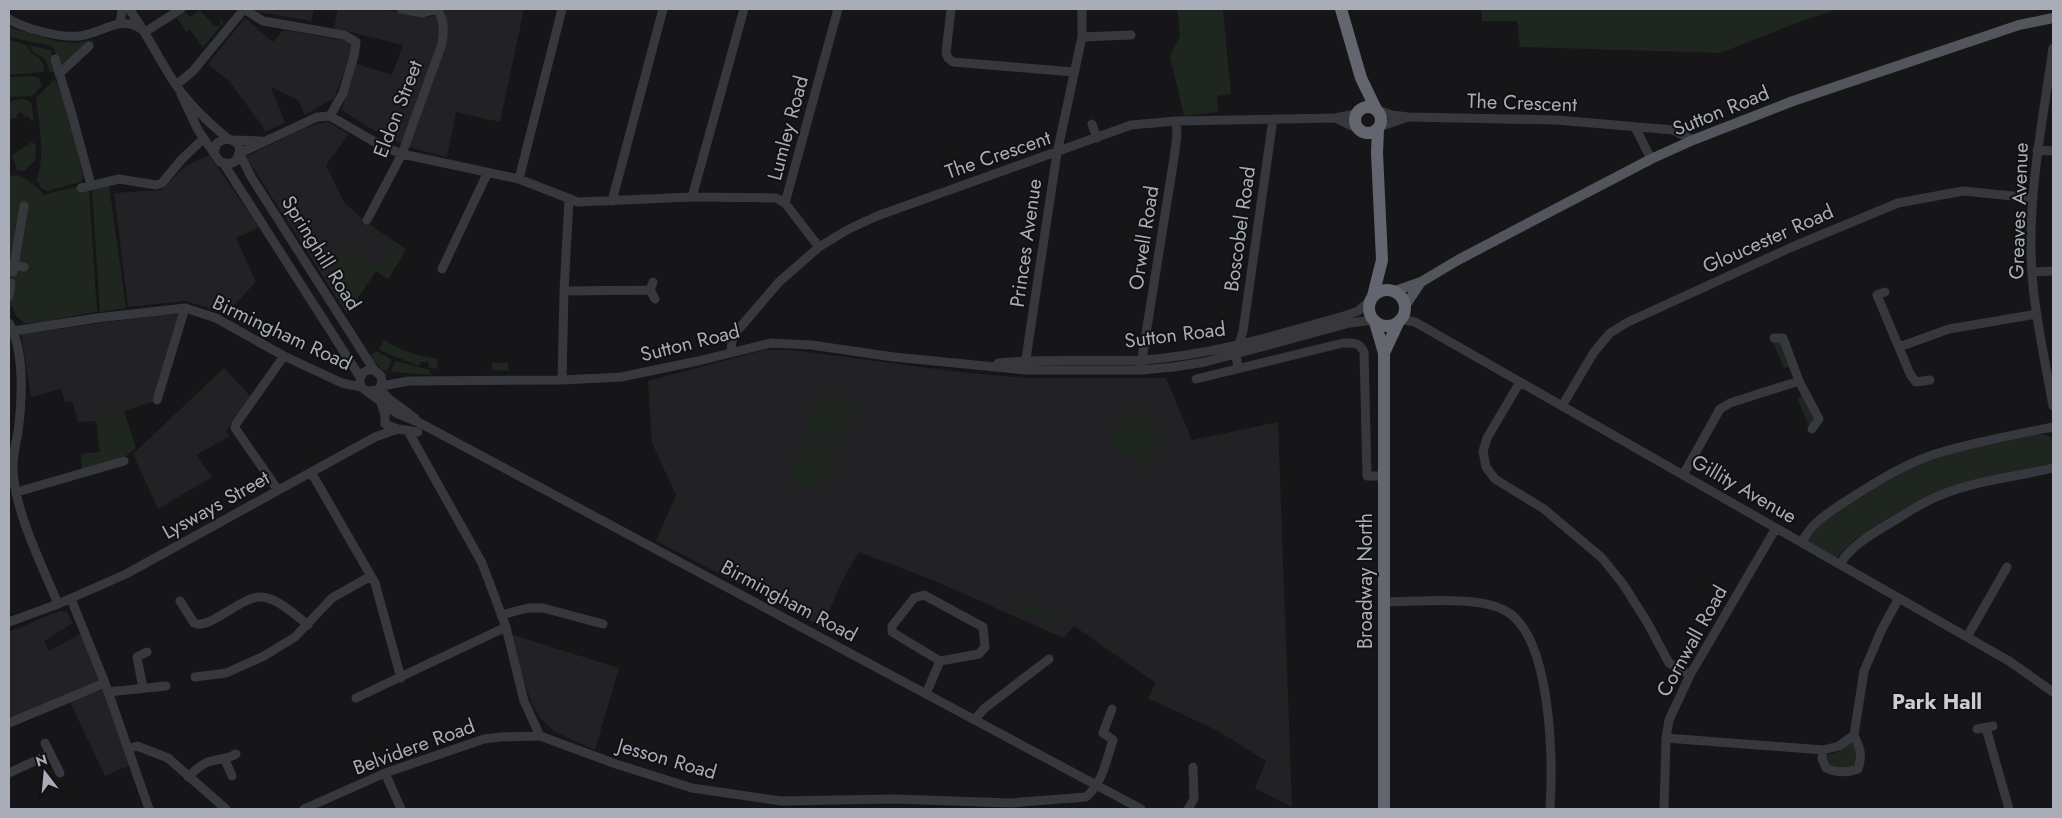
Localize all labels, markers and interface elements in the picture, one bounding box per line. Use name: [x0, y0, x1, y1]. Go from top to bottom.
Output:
street label: Eldon Street: [366, 56, 430, 162]
street label: Lumley Road: [760, 72, 816, 184]
street label: Sutton Road: [1668, 79, 1774, 143]
street label: The Crescent: [1467, 87, 1578, 119]
street label: The Crescent: [941, 123, 1055, 187]
street label: Greaves Avenue: [2002, 142, 2036, 280]
street label: Boscobel Road: [1217, 165, 1263, 293]
street label: Princes Avenue: [1003, 177, 1049, 309]
street label: Orwell Road: [1121, 184, 1167, 292]
street label: Springhill Road: [274, 190, 368, 316]
street label: Gloucester Road: [1698, 197, 1838, 281]
street label: Birmingham Road: [208, 288, 356, 378]
street label: Sutton Road: [1123, 314, 1227, 356]
street label: Sutton Road: [637, 317, 743, 369]
street label: Gillity Avenue: [1686, 447, 1802, 531]
street label: Lysways Street: [157, 464, 275, 546]
street label: Broadway North: [1351, 513, 1380, 649]
street label: Birmingham Road: [716, 553, 862, 649]
street label: Cornwall Road: [1649, 580, 1735, 702]
district label: Park Hall: [1892, 687, 1982, 717]
street label: Belvidere Road: [349, 712, 479, 782]
street label: Jesson Road: [611, 730, 720, 787]
north arrow: [20, 748, 70, 798]
text: N: [33, 749, 50, 772]

